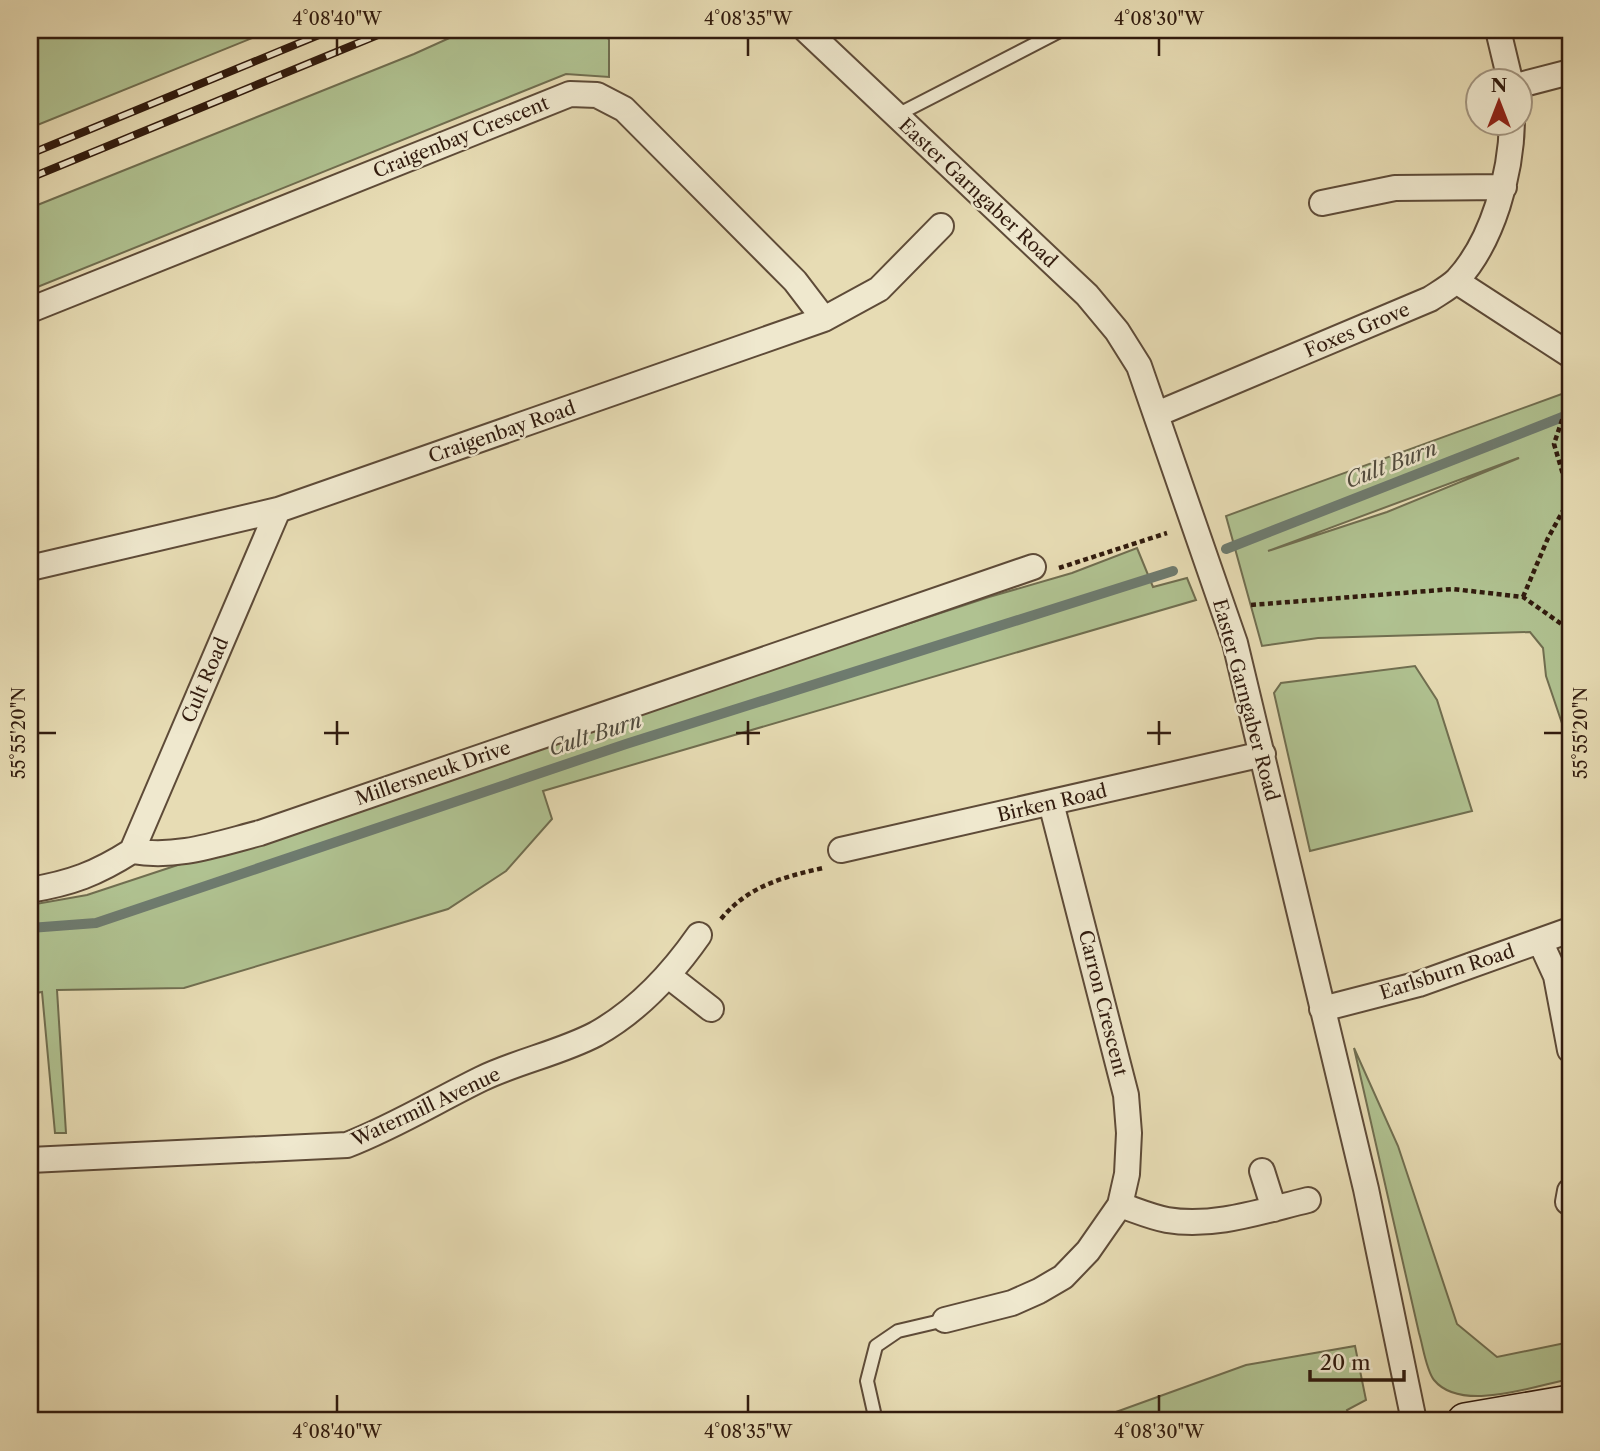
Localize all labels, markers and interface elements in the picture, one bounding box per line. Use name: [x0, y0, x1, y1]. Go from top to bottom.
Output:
text: 4°08'40"W: [292, 8, 383, 30]
text: 4°08'35"W: [704, 8, 793, 30]
text: 4°08'30"W: [1114, 8, 1205, 30]
north arrow: [1464, 66, 1534, 136]
text: N: [1491, 74, 1507, 97]
street label: Craigenbay Crescent: [370, 91, 552, 183]
street label: Easter Garngaber Road: [894, 114, 1062, 273]
street label: Foxes Grove: [1301, 298, 1413, 362]
street label: Craigenbay Road: [426, 396, 579, 468]
water label: Cult Burn: [1342, 435, 1440, 493]
street label: Easter Garngaber Road: [1208, 596, 1284, 804]
street label: Cult Road: [177, 633, 233, 726]
text: 55°55'20"N: [8, 687, 30, 779]
text: 55°55'20"N: [1570, 687, 1592, 779]
water label: Cult Burn: [545, 707, 645, 761]
street label: Millersneuk Drive: [352, 736, 514, 810]
street label: Birken Road: [995, 779, 1109, 827]
street label: Carron Crescent: [1074, 928, 1132, 1079]
street label: Earlsburn Road: [1377, 939, 1518, 1005]
street label: Watermill Avenue: [347, 1063, 504, 1152]
scale bar: [1310, 1339, 1404, 1383]
text: 20 m: [1320, 1350, 1371, 1375]
text: 4°08'40"W: [292, 1421, 383, 1443]
text: 4°08'35"W: [704, 1421, 793, 1443]
text: 4°08'30"W: [1114, 1421, 1205, 1443]

